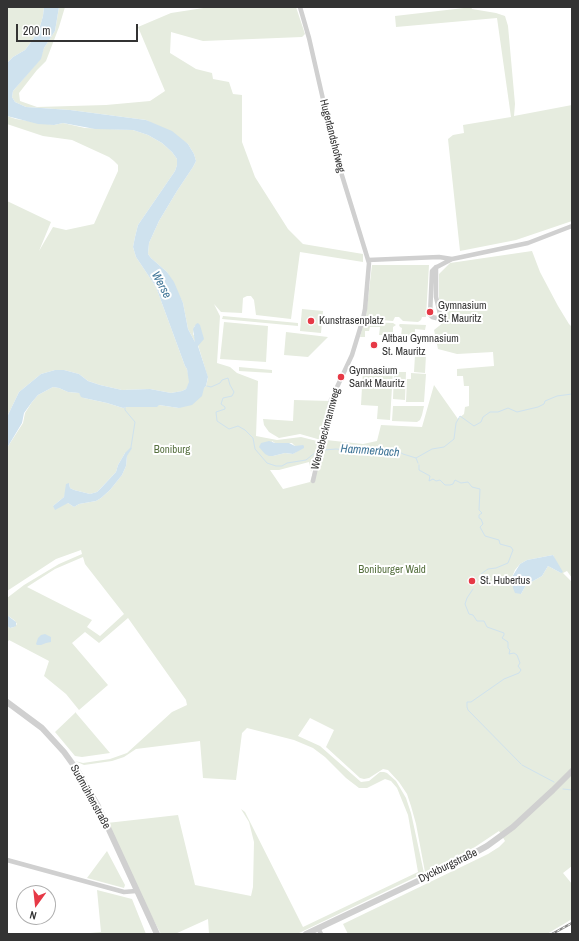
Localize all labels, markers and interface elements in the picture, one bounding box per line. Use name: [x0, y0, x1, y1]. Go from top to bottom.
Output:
scale bar: [18, 16, 140, 42]
text: 200 m: [23, 23, 50, 39]
street label: Hugerlandshofweg: [316, 98, 348, 174]
water label: Werse: [148, 269, 174, 301]
place label: Gymnasium St. Mauritz: [438, 299, 487, 325]
marker: Gymnasium St. Mauritz: [425, 307, 435, 317]
place label: Kunstrasenplatz: [319, 314, 384, 328]
marker: Kunstrasenplatz: [306, 316, 316, 326]
place label: Altbau Gymnasium St. Mauritz: [382, 332, 459, 358]
marker: Altbau Gymnasium St. Mauritz: [369, 340, 379, 350]
place label: Gymnasium Sankt Mauritz: [349, 364, 405, 390]
marker: Gymnasium Sankt Mauritz: [336, 372, 346, 382]
street label: Wersebeckmannweg: [309, 387, 343, 471]
water label: Hammerbach: [340, 442, 400, 460]
park label: Boniburg: [154, 443, 190, 457]
park label: Boniburger Wald: [358, 563, 426, 577]
place label: St. Hubertus: [480, 574, 530, 588]
marker: St. Hubertus: [467, 576, 477, 586]
street label: Sudmühlenstraße: [67, 763, 113, 831]
street label: Dyckburgstraße: [416, 846, 480, 886]
north arrow: [16, 885, 56, 925]
text: N: [28, 908, 38, 923]

